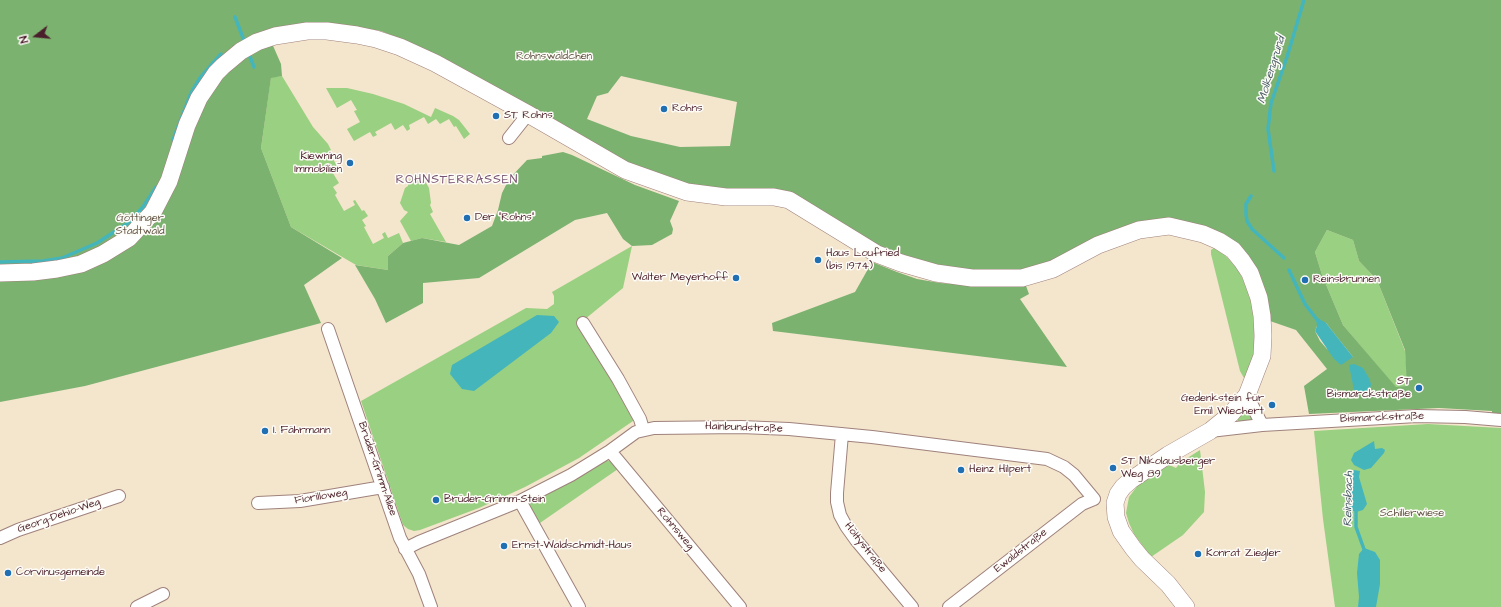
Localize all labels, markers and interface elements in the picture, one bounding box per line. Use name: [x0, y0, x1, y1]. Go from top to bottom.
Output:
north arrow: [16, 16, 56, 56]
text: N: [16, 34, 32, 45]
water label: Molkengrund: [1255, 35, 1289, 105]
park label: Rohnswäldchen: [516, 50, 592, 64]
place label: Rohns: [672, 102, 702, 116]
marker: Rohns: [659, 104, 669, 114]
place label: ST Rohns: [504, 109, 553, 123]
marker: ST Rohns: [491, 111, 501, 121]
place label: Kiewning Immobilien: [294, 150, 342, 176]
marker: Kiewning Immobilien: [345, 158, 355, 168]
district label: ROHNSTERRASSEN: [396, 173, 518, 187]
place label: Der "Rohns": [475, 211, 534, 225]
park label: Göttinger Stadtwald: [115, 212, 165, 238]
marker: Der "Rohns": [462, 213, 472, 223]
place label: Haus Loufried (bis 1974): [826, 247, 899, 273]
marker: Haus Loufried (bis 1974): [813, 255, 823, 265]
place label: Walter Meyerhoff: [632, 271, 728, 285]
marker: Walter Meyerhoff: [731, 273, 741, 283]
place label: Reinsbrunnen: [1313, 273, 1380, 287]
marker: Reinsbrunnen: [1300, 275, 1310, 285]
place label: ST Bismarckstraße: [1327, 375, 1411, 401]
marker: ST Bismarckstraße: [1414, 383, 1424, 393]
place label: Gedenkstein für Emil Wiechert: [1181, 392, 1264, 418]
marker: Gedenkstein für Emil Wiechert: [1267, 400, 1277, 410]
street label: Bismarckstraße: [1340, 410, 1424, 426]
street label: Brüder-Grimm-Allee: [355, 420, 399, 518]
street label: Hainbundstraße: [705, 420, 783, 436]
place label: I. Fährmann: [273, 424, 331, 438]
marker: I. Fährmann: [260, 426, 270, 436]
place label: ST Nikolausberger Weg 89: [1121, 455, 1215, 481]
place label: Heinz Hilpert: [969, 463, 1031, 477]
marker: ST Nikolausberger Weg 89: [1108, 463, 1118, 473]
marker: Heinz Hilpert: [956, 465, 966, 475]
water label: Reinsbach: [1341, 471, 1357, 527]
street label: Fiorilloweg: [294, 486, 348, 508]
place label: Brüder-Grimm-Stein: [444, 493, 545, 507]
marker: Brüder-Grimm-Stein: [431, 495, 441, 505]
street label: Georg-Dehio-Weg: [16, 496, 102, 536]
street label: Rohnsweg: [654, 505, 696, 553]
park label: Schillerwiese: [1380, 507, 1444, 521]
street label: Höltystraße: [841, 520, 889, 576]
street label: Ewaldstraße: [992, 526, 1050, 576]
place label: Ernst-Waldschmidt-Haus: [512, 539, 632, 553]
marker: Ernst-Waldschmidt-Haus: [499, 541, 509, 551]
place label: Konrat Ziegler: [1206, 547, 1281, 561]
marker: Konrat Ziegler: [1193, 549, 1203, 559]
place label: Corvinusgemeinde: [16, 566, 105, 580]
marker: Corvinusgemeinde: [3, 568, 13, 578]

